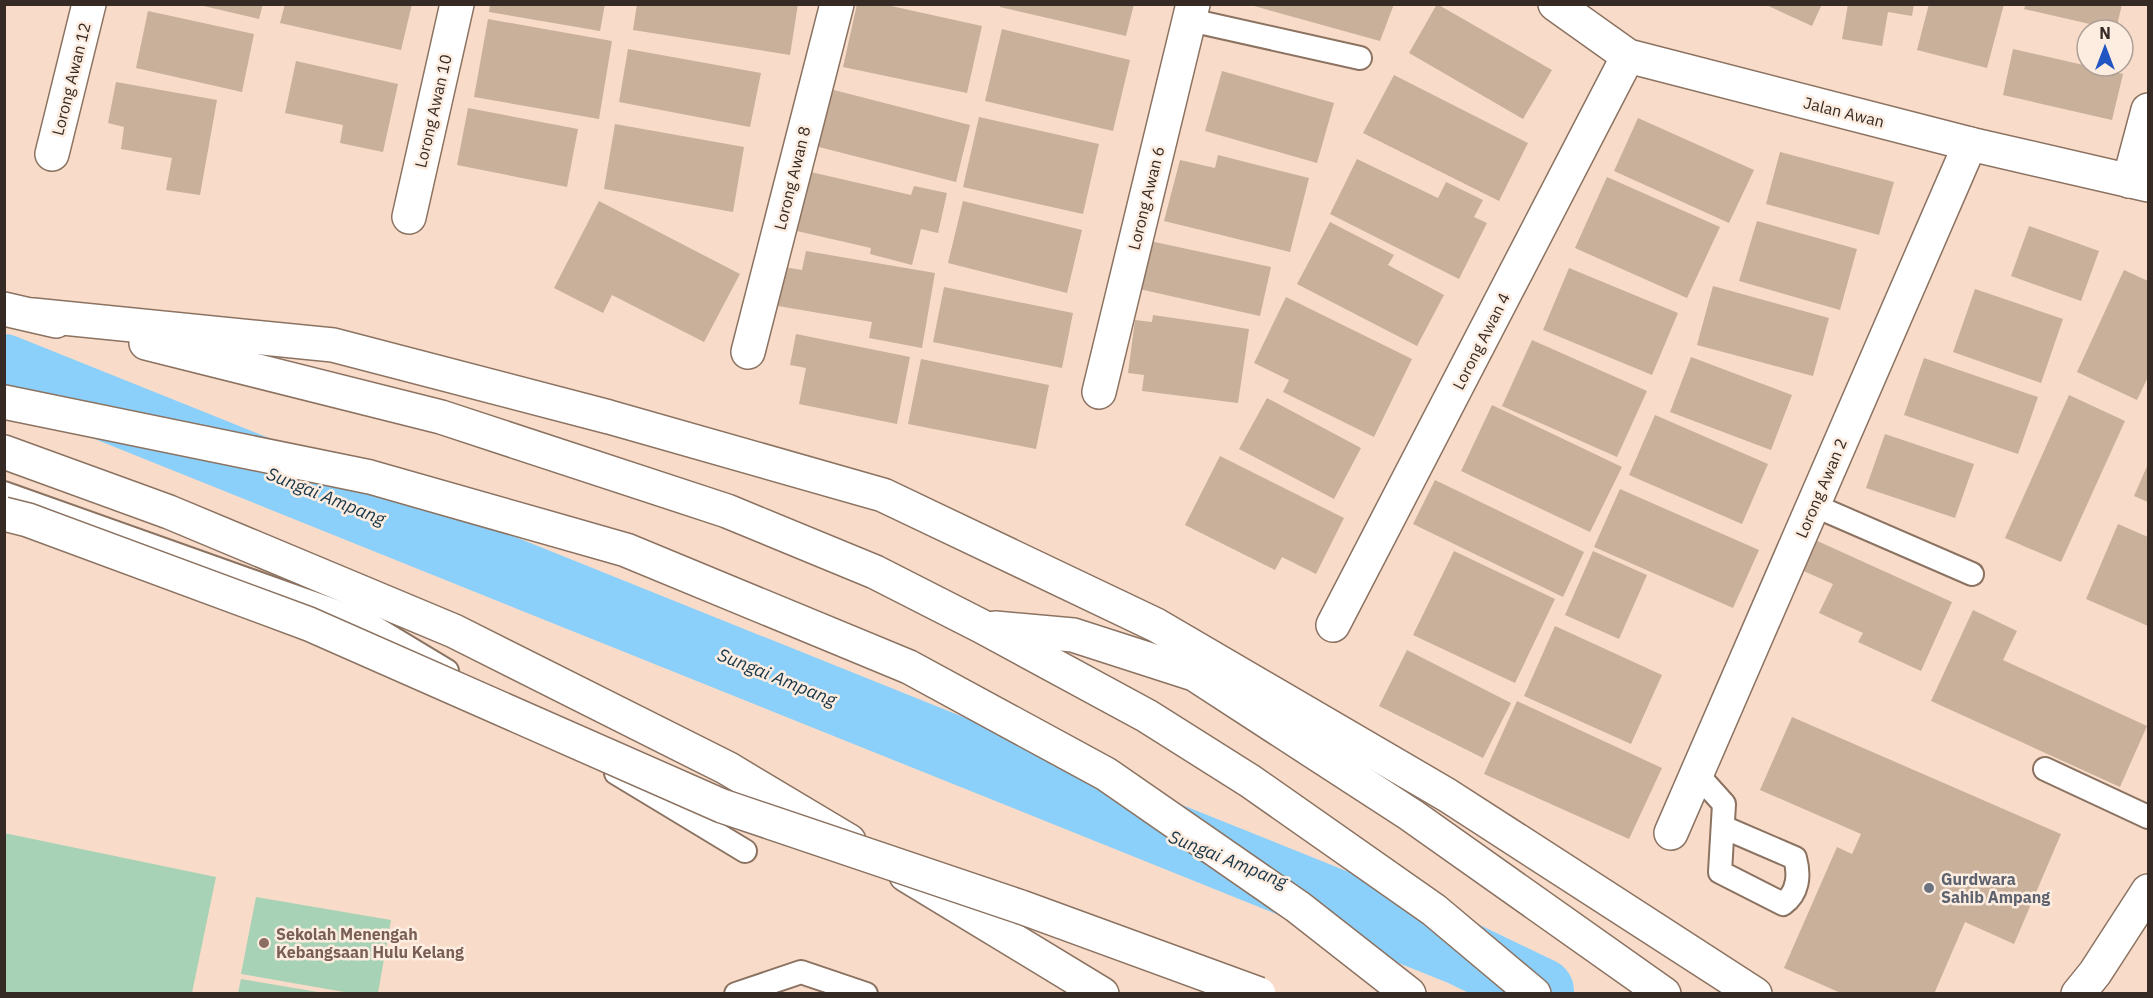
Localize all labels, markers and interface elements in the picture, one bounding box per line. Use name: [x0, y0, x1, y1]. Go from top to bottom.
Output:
north arrow: [2075, 18, 2135, 78]
street label: Lorong Awan 12: [47, 20, 95, 138]
text: N: [2099, 23, 2111, 43]
street label: Lorong Awan 10: [410, 52, 456, 170]
street label: Jalan Awan: [1802, 92, 1886, 132]
street label: Lorong Awan 8: [769, 124, 815, 232]
street label: Lorong Awan 6: [1123, 144, 1169, 252]
street label: Lorong Awan 4: [1448, 289, 1514, 393]
street label: Lorong Awan 2: [1791, 435, 1851, 541]
water label: Sungai Ampang: [263, 462, 389, 531]
water label: Sungai Ampang: [714, 643, 840, 712]
water label: Sungai Ampang: [1165, 825, 1291, 894]
place label: Gurdwara Sahib Ampang: [1941, 869, 2050, 907]
marker: Gurdwara Sahib Ampang: [1922, 881, 1936, 895]
place label: Sekolah Menengah Kebangsaan Hulu Kelang: [276, 924, 464, 962]
marker: Sekolah Menengah Kebangsaan Hulu Kelang: [257, 936, 271, 950]

